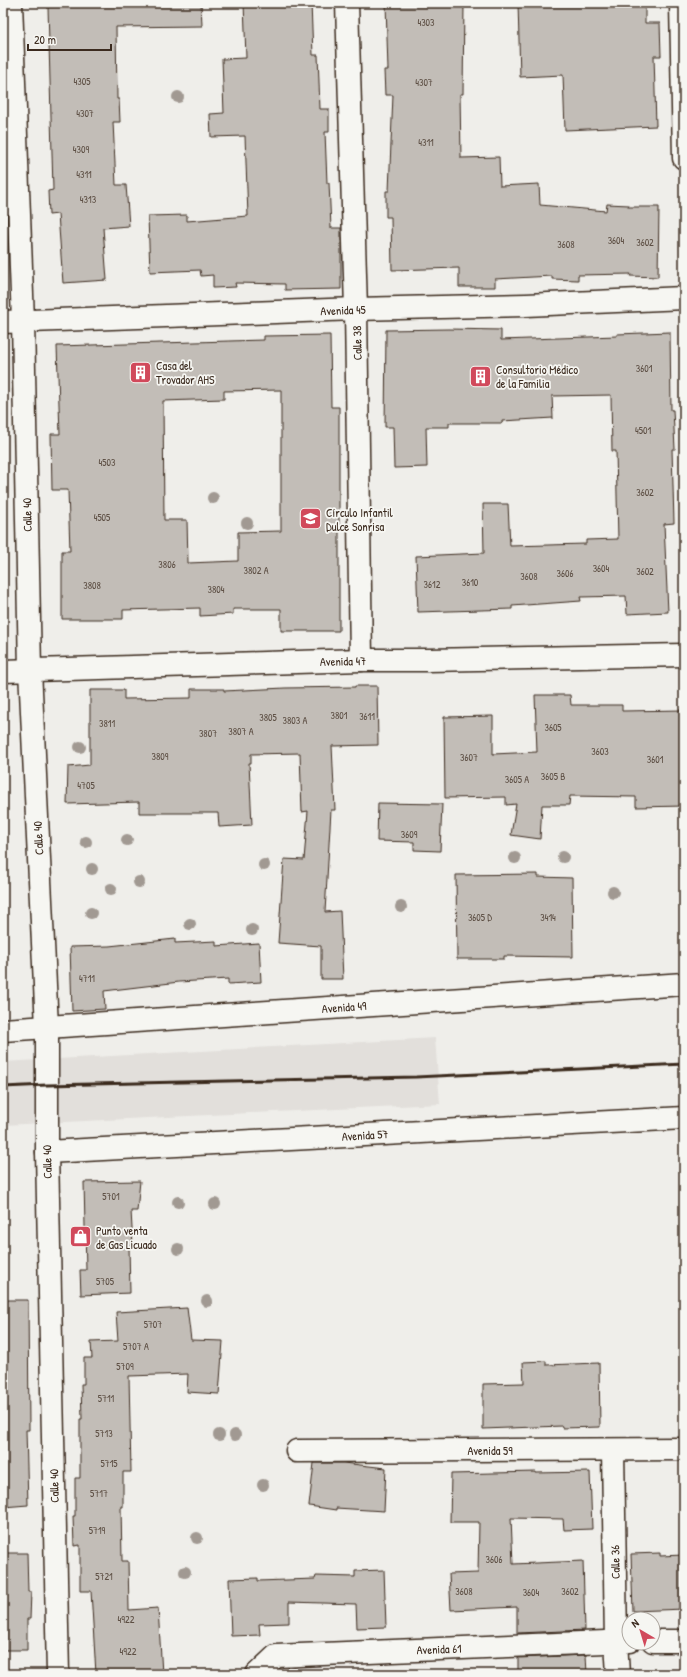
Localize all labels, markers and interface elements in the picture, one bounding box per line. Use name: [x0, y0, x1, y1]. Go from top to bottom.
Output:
house number: 4303: [417, 16, 435, 29]
scale bar: [28, 26, 111, 52]
text: 20 m: [34, 31, 56, 48]
house number: 4305: [74, 75, 91, 88]
house number: 4307: [415, 76, 433, 89]
house number: 4307: [76, 107, 94, 120]
house number: 4311: [418, 136, 434, 149]
house number: 4309: [73, 143, 90, 156]
house number: 4311: [76, 168, 92, 181]
house number: 4313: [80, 193, 97, 206]
house number: 3604: [608, 234, 625, 247]
house number: 3602: [636, 236, 654, 249]
house number: 3608: [557, 238, 575, 251]
street label: Avenida 45: [320, 301, 366, 319]
street label: Calle 38: [348, 326, 366, 360]
place label: Casa del Trovador AHS: [156, 357, 215, 388]
building icon: Casa del Trovador AHS: [128, 359, 154, 385]
place label: Consultorio Médico de la Familia: [496, 361, 578, 392]
house number: 3601: [636, 362, 653, 375]
building icon: Consultorio Médico de la Familia: [467, 363, 493, 389]
house number: 4501: [635, 424, 651, 437]
house number: 4503: [99, 456, 116, 469]
house number: 3602: [636, 486, 654, 499]
street label: Calle 40: [18, 498, 36, 532]
place label: Círculo Infantil Dulce Sonrisa: [326, 504, 394, 535]
school or university icon: Círculo Infantil Dulce Sonrisa: [297, 506, 323, 532]
house number: 4505: [94, 511, 111, 524]
house number: 3806: [158, 558, 176, 571]
house number: 3604: [593, 562, 610, 575]
house number: 3802 A: [243, 564, 269, 577]
house number: 3602: [636, 565, 654, 578]
house number: 3606: [557, 567, 573, 580]
house number: 3608: [520, 570, 538, 583]
house number: 3610: [462, 576, 479, 589]
house number: 3612: [424, 578, 441, 591]
house number: 3808: [83, 579, 101, 592]
house number: 3804: [207, 583, 225, 596]
street label: Avenida 47: [320, 652, 366, 670]
house number: 3801: [331, 709, 348, 722]
house number: 3611: [359, 710, 375, 723]
house number: 3805: [259, 711, 278, 724]
house number: 3803 A: [283, 714, 308, 727]
house number: 3811: [99, 717, 115, 730]
house number: 3605: [544, 721, 562, 734]
house number: 3807 A: [228, 725, 254, 738]
house number: 3807: [199, 727, 217, 740]
house number: 3603: [591, 745, 609, 758]
house number: 3809: [152, 750, 169, 763]
house number: 3607: [460, 751, 478, 764]
house number: 3601: [647, 753, 664, 766]
house number: 3605 B: [541, 770, 565, 783]
house number: 3605 A: [505, 773, 529, 786]
house number: 4705: [77, 779, 95, 792]
street label: Calle 40: [29, 821, 47, 855]
house number: 3609: [401, 828, 418, 841]
house number: 3605 D: [468, 911, 492, 924]
house number: 3414: [540, 911, 556, 924]
house number: 4711: [79, 972, 95, 985]
street label: Avenida 49: [321, 997, 367, 1017]
street label: Avenida 57: [341, 1125, 389, 1145]
street label: Calle 40: [38, 1145, 56, 1179]
house number: 5701: [102, 1190, 120, 1203]
place label: Punto venta de Gas Licuado: [96, 1222, 157, 1253]
shop icon: Punto venta de Gas Licuado: [67, 1224, 93, 1250]
house number: 5705: [96, 1275, 115, 1288]
house number: 5707: [144, 1318, 162, 1331]
house number: 5707 A: [123, 1340, 149, 1353]
house number: 5709: [116, 1360, 134, 1373]
house number: 5711: [98, 1392, 115, 1405]
house number: 5713: [95, 1427, 113, 1440]
street label: Avenida 59: [467, 1442, 513, 1459]
house number: 5715: [100, 1457, 118, 1470]
street label: Calle 40: [45, 1469, 63, 1503]
house number: 5717: [90, 1487, 108, 1500]
house number: 5719: [89, 1524, 106, 1537]
street label: Calle 36: [606, 1545, 624, 1579]
house number: 3606: [486, 1553, 502, 1566]
house number: 5721: [95, 1570, 113, 1583]
house number: 3608: [455, 1585, 473, 1598]
house number: 3602: [561, 1585, 579, 1598]
house number: 3604: [523, 1586, 540, 1599]
north arrow: [621, 1611, 661, 1651]
house number: 4922: [118, 1613, 135, 1626]
text: N: [628, 1616, 642, 1630]
street label: Avenida 61: [416, 1640, 462, 1658]
house number: 4922: [120, 1645, 137, 1658]

